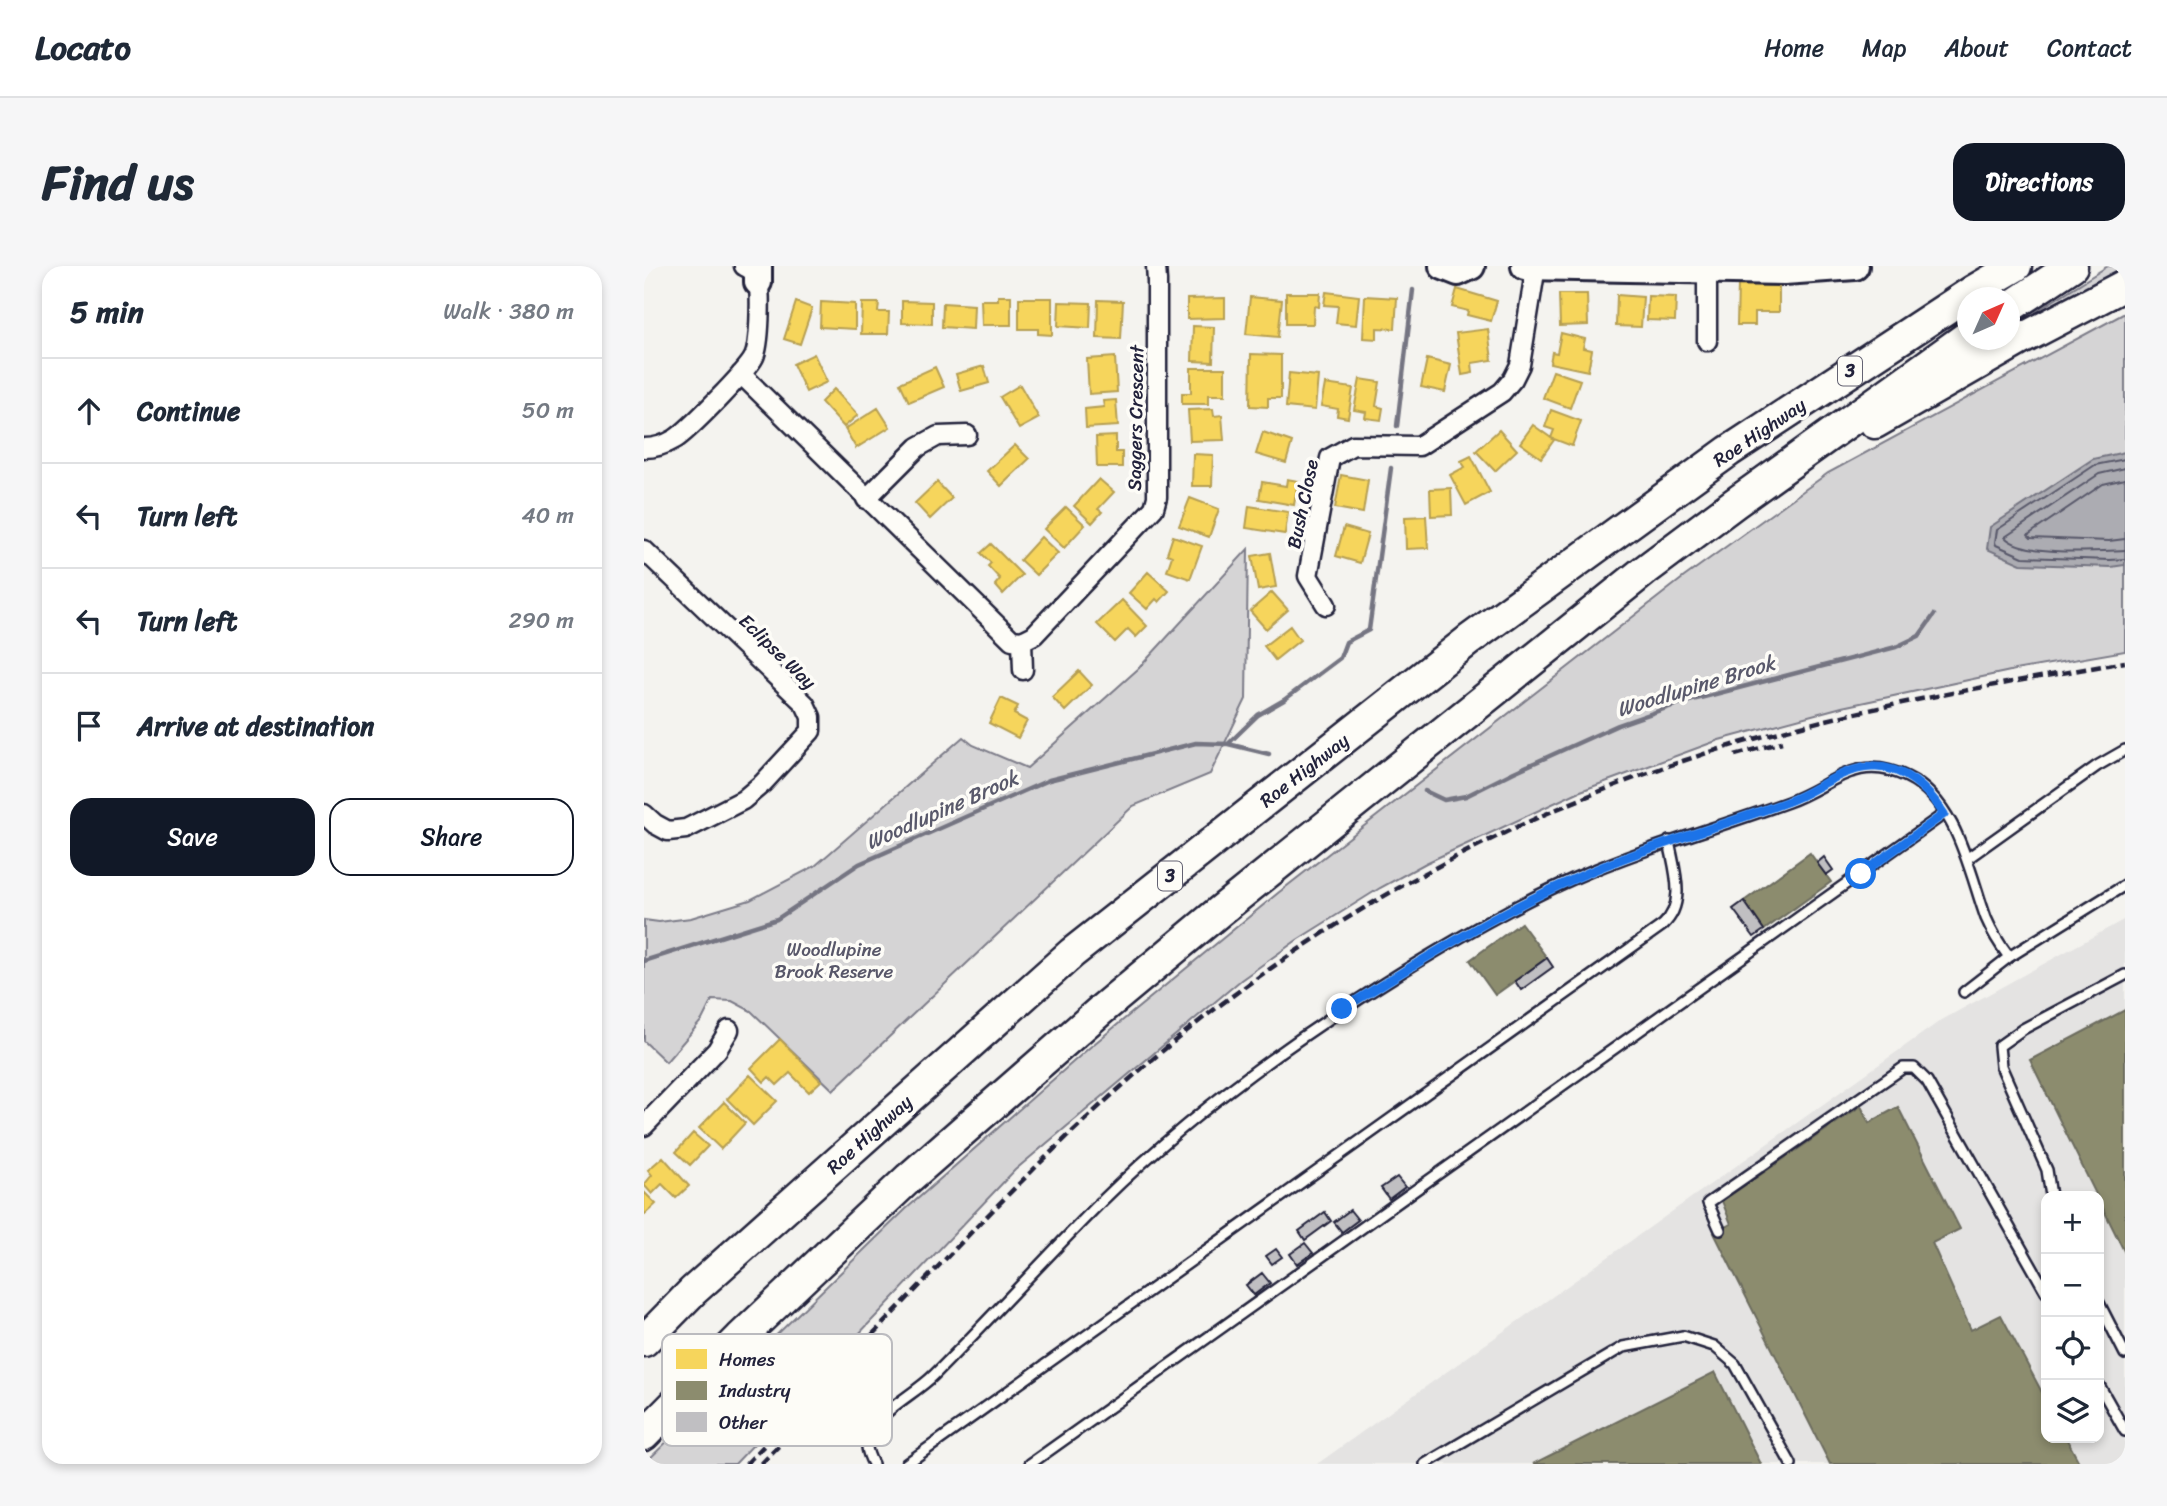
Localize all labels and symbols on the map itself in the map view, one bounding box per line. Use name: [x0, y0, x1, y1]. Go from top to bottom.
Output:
north arrow: [1957, 287, 2020, 350]
street label: Saggers Crescent: [1118, 344, 1153, 491]
road number: 3: [1838, 356, 1862, 386]
street label: Roe Highway: [1706, 389, 1813, 476]
street label: Bush Close: [1277, 456, 1328, 552]
street label: Eclipse Way: [731, 605, 825, 697]
water label: Woodlupine Brook: [1612, 643, 1782, 728]
street label: Roe Highway: [1252, 724, 1357, 816]
water label: Woodlupine Brook: [859, 758, 1026, 861]
route start: [1845, 858, 1876, 889]
road number: 3: [1158, 862, 1182, 890]
park label: Woodlupine Brook Reserve: [775, 933, 894, 988]
route end: [1326, 993, 1357, 1024]
street label: Roe Highway: [819, 1086, 920, 1182]
legend: [662, 1334, 892, 1446]
text: Homes: [719, 1343, 775, 1376]
text: Industry: [718, 1374, 791, 1407]
text: Other: [719, 1406, 768, 1439]

